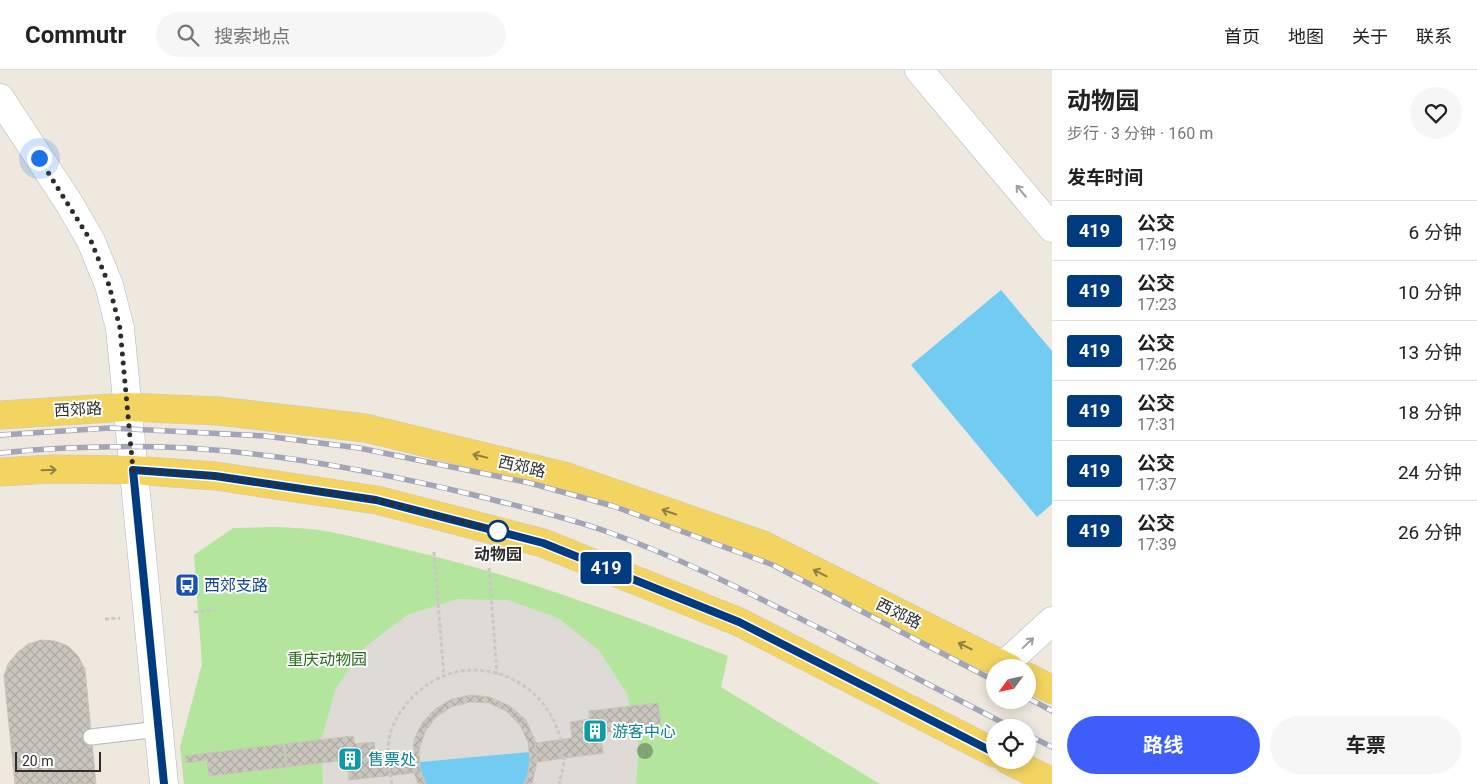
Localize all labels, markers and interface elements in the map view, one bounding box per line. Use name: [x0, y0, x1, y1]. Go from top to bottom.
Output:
search box: [156, 12, 506, 57]
text: Commutr: [25, 21, 126, 49]
icon: search: [174, 21, 202, 49]
text: 搜索地点: [214, 25, 290, 48]
text: 首页: [1224, 26, 1260, 47]
text: 地图: [1288, 26, 1324, 47]
text: 关于: [1352, 26, 1388, 47]
text: 联系: [1416, 26, 1452, 47]
text: 动物园: [1067, 87, 1139, 115]
button: heart: [1410, 87, 1462, 139]
text: 步行 · 3 分钟 · 160 m: [1067, 124, 1213, 143]
your location: [27, 146, 52, 171]
text: 发车时间: [1067, 166, 1143, 189]
one-way arrow: [1015, 184, 1026, 197]
text: 公交: [1137, 212, 1175, 235]
text: 419: [1079, 220, 1110, 241]
text: 6 分钟: [1409, 221, 1462, 244]
text: 17:19: [1137, 235, 1177, 254]
text: 公交: [1137, 272, 1175, 295]
text: 419: [1079, 280, 1110, 301]
text: 10 分钟: [1398, 281, 1462, 304]
text: 17:23: [1137, 295, 1177, 314]
text: 公交: [1137, 332, 1175, 355]
text: 419: [1079, 340, 1110, 361]
text: 13 分钟: [1398, 341, 1462, 364]
text: 17:26: [1137, 355, 1177, 374]
text: 公交: [1137, 392, 1175, 415]
street label: 西郊路: [54, 399, 102, 420]
text: 419: [1079, 400, 1110, 421]
text: 18 分钟: [1398, 401, 1462, 424]
text: 17:31: [1137, 415, 1177, 434]
one-way arrow: [473, 451, 489, 460]
street label: 西郊路: [496, 452, 547, 481]
text: 公交: [1137, 452, 1175, 475]
text: 419: [1079, 460, 1110, 481]
text: 24 分钟: [1398, 461, 1462, 484]
one-way arrow: [40, 465, 56, 474]
text: 17:37: [1137, 475, 1177, 494]
one-way arrow: [662, 507, 678, 517]
text: 公交: [1137, 512, 1175, 535]
marker: 动物园: [487, 520, 509, 542]
text: 419: [1079, 520, 1110, 541]
text: 26 分钟: [1398, 521, 1462, 544]
text: 17:39: [1137, 535, 1177, 554]
place label: 动物园: [474, 545, 522, 564]
line badge: 419: [577, 552, 635, 584]
text: 419: [591, 557, 621, 578]
one-way arrow: [812, 568, 827, 578]
bus stop icon: 西郊支路: [174, 572, 200, 598]
place label: 西郊支路: [204, 576, 268, 595]
street label: 西郊路: [873, 594, 925, 633]
one-way arrow: [1021, 637, 1034, 649]
one-way arrow: [958, 641, 973, 650]
park label: 重庆动物园: [287, 650, 367, 669]
north arrow: [986, 659, 1036, 709]
map controls: [986, 659, 1036, 769]
button: 路线: [1067, 716, 1260, 774]
button: 车票: [1270, 716, 1462, 774]
building icon: 游客中心: [582, 718, 608, 744]
button: locate: [986, 719, 1036, 769]
place label: 游客中心: [612, 722, 676, 741]
building icon: 售票处: [337, 746, 363, 772]
scale bar: [15, 749, 101, 772]
place label: 售票处: [368, 750, 416, 769]
text: 20 m: [22, 753, 54, 769]

